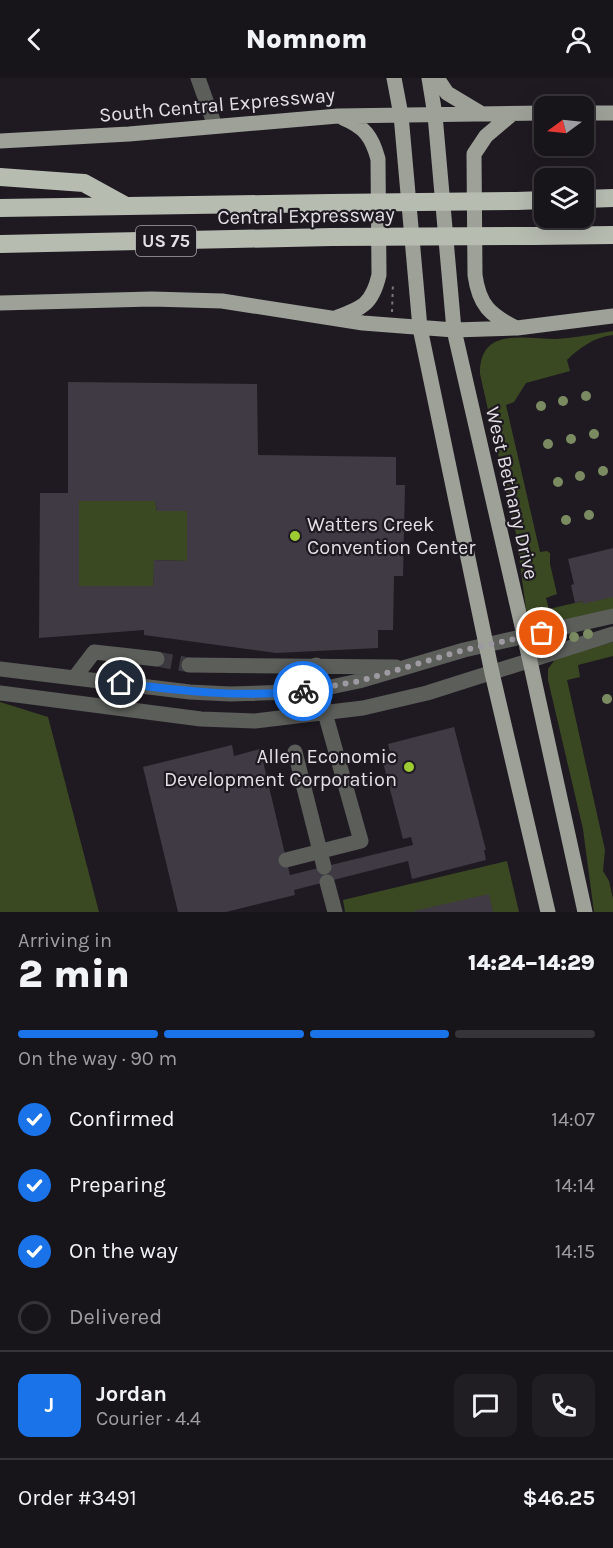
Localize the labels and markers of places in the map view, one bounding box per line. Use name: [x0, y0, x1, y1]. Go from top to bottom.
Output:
place label: Watters Creek Convention Center: [307, 513, 476, 559]
marker: Watters Creek Convention Center: [288, 529, 302, 543]
pin: [516, 607, 567, 658]
pin: [95, 657, 146, 708]
place label: Allen Economic Development Corporation: [164, 745, 397, 791]
marker: Allen Economic Development Corporation: [402, 760, 416, 774]

